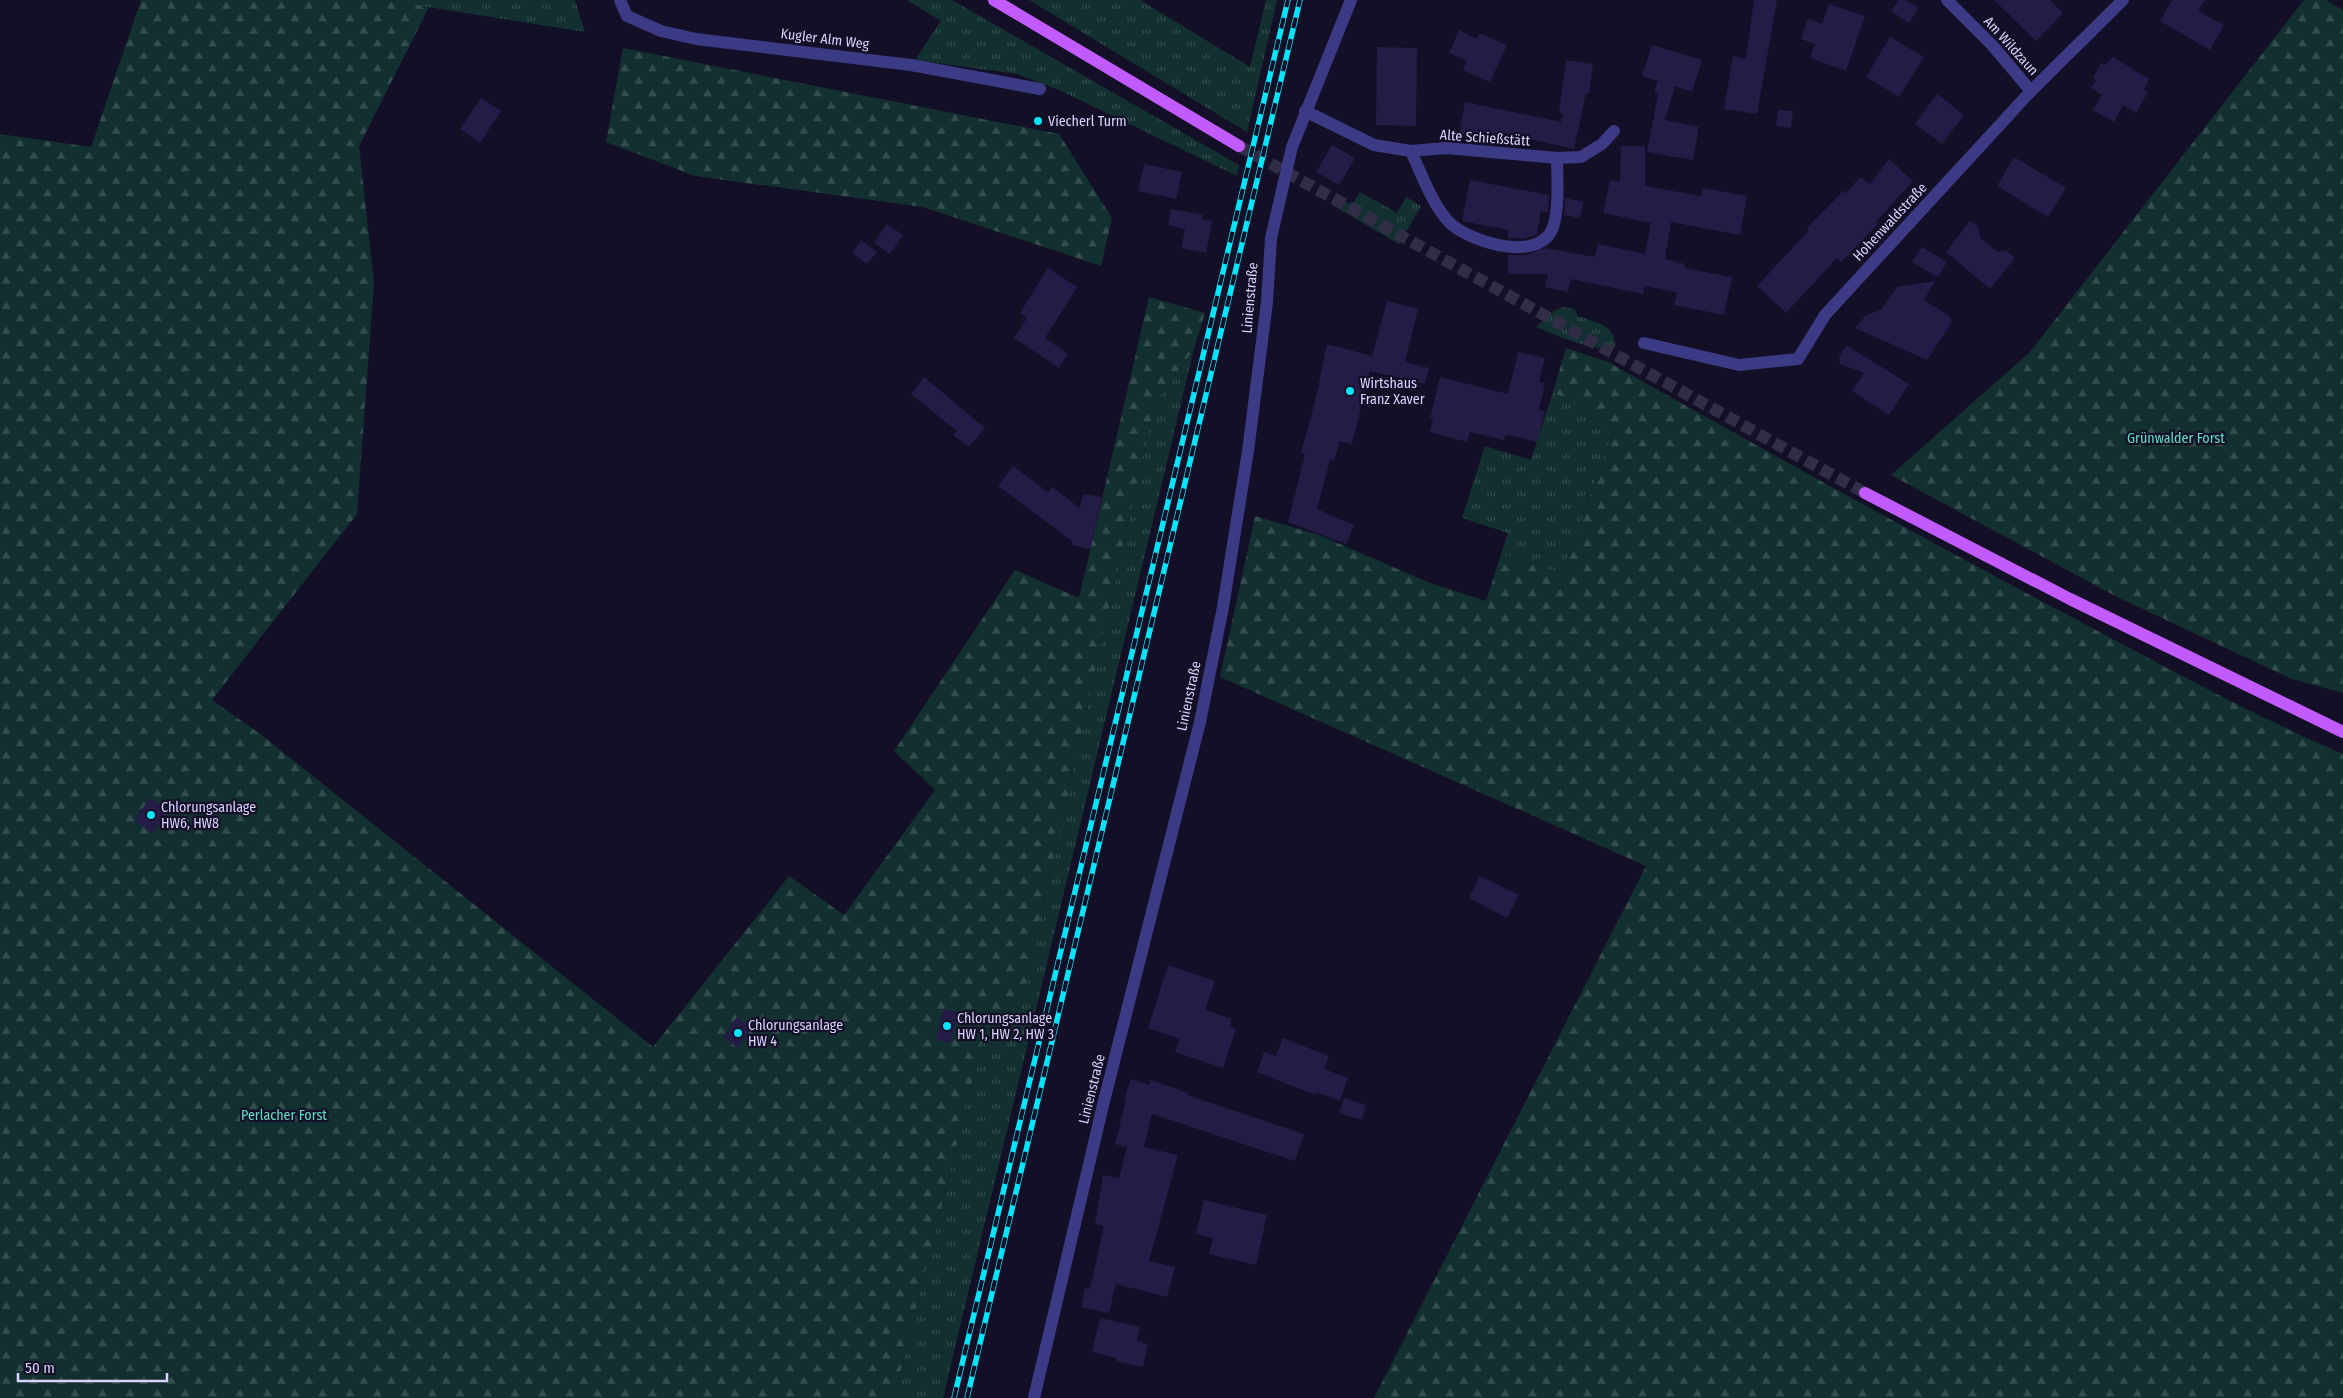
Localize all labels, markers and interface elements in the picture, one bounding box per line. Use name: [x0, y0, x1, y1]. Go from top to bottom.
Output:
street label: Am Wildzaun: [1980, 13, 2042, 79]
street label: Kugler Alm Weg: [780, 25, 871, 53]
place label: Viecherl Turm: [1048, 113, 1127, 130]
marker: Viecherl Turm: [1032, 115, 1044, 127]
street label: Alte Schießstätt: [1439, 126, 1531, 150]
street label: Hohenwaldstraße: [1849, 179, 1931, 265]
street label: Linienstraße: [1238, 262, 1262, 334]
place label: Wirtshaus Franz Xaver: [1360, 375, 1425, 408]
marker: Wirtshaus Franz Xaver: [1344, 385, 1356, 397]
park label: Grünwalder Forst: [2127, 430, 2225, 447]
street label: Linienstraße: [1173, 659, 1205, 733]
place label: Chlorungsanlage HW6, HW8: [161, 799, 256, 832]
marker: Chlorungsanlage HW6, HW8: [145, 809, 157, 821]
place label: Chlorungsanlage HW 1, HW 2, HW 3: [957, 1010, 1054, 1043]
place label: Chlorungsanlage HW 4: [748, 1017, 843, 1050]
marker: Chlorungsanlage HW 1, HW 2, HW 3: [941, 1020, 953, 1032]
marker: Chlorungsanlage HW 4: [732, 1027, 744, 1039]
street label: Linienstraße: [1075, 1052, 1109, 1126]
park label: Perlacher Forst: [241, 1107, 327, 1124]
scale bar: [18, 1350, 166, 1382]
text: 50 m: [25, 1359, 55, 1377]

